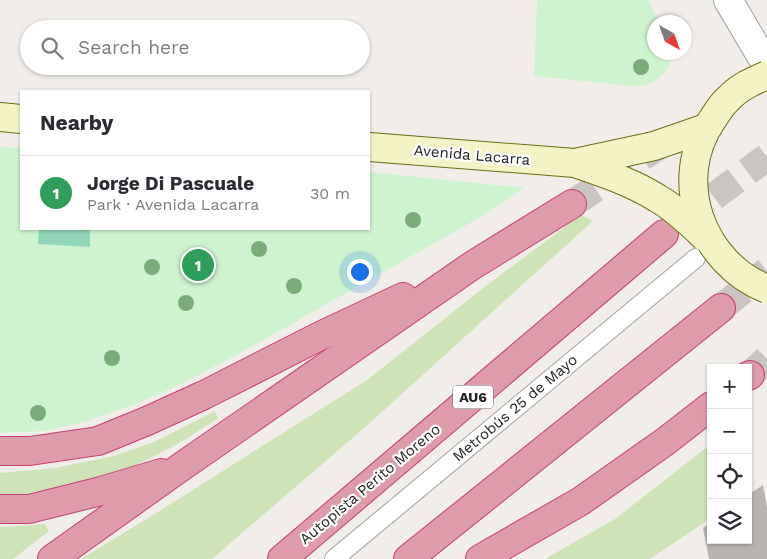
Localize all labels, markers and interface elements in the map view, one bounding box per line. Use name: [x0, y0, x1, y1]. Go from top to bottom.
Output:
north arrow: [647, 15, 692, 60]
search box: [20, 20, 370, 75]
icon: search: [38, 34, 66, 62]
text: Search here: [78, 36, 189, 59]
text: Nearby: [40, 110, 113, 135]
street label: Avenida Lacarra: [413, 141, 531, 169]
text: Jorge Di Pascuale: [87, 172, 254, 195]
text: 1: [53, 184, 59, 203]
text: 30 m: [310, 184, 350, 203]
text: Park · Avenida Lacarra: [87, 195, 259, 214]
pin: 1: [182, 246, 214, 284]
your location: [347, 259, 373, 285]
street label: Metrobús 25 de Mayo: [449, 351, 581, 465]
map controls: [707, 364, 752, 544]
button: +: [707, 364, 752, 409]
road number: AU6: [453, 386, 493, 408]
button: −: [707, 409, 752, 454]
street label: Autopista Perito Moreno: [296, 420, 444, 548]
button: locate: [707, 454, 752, 499]
button: layers: [707, 499, 752, 544]

